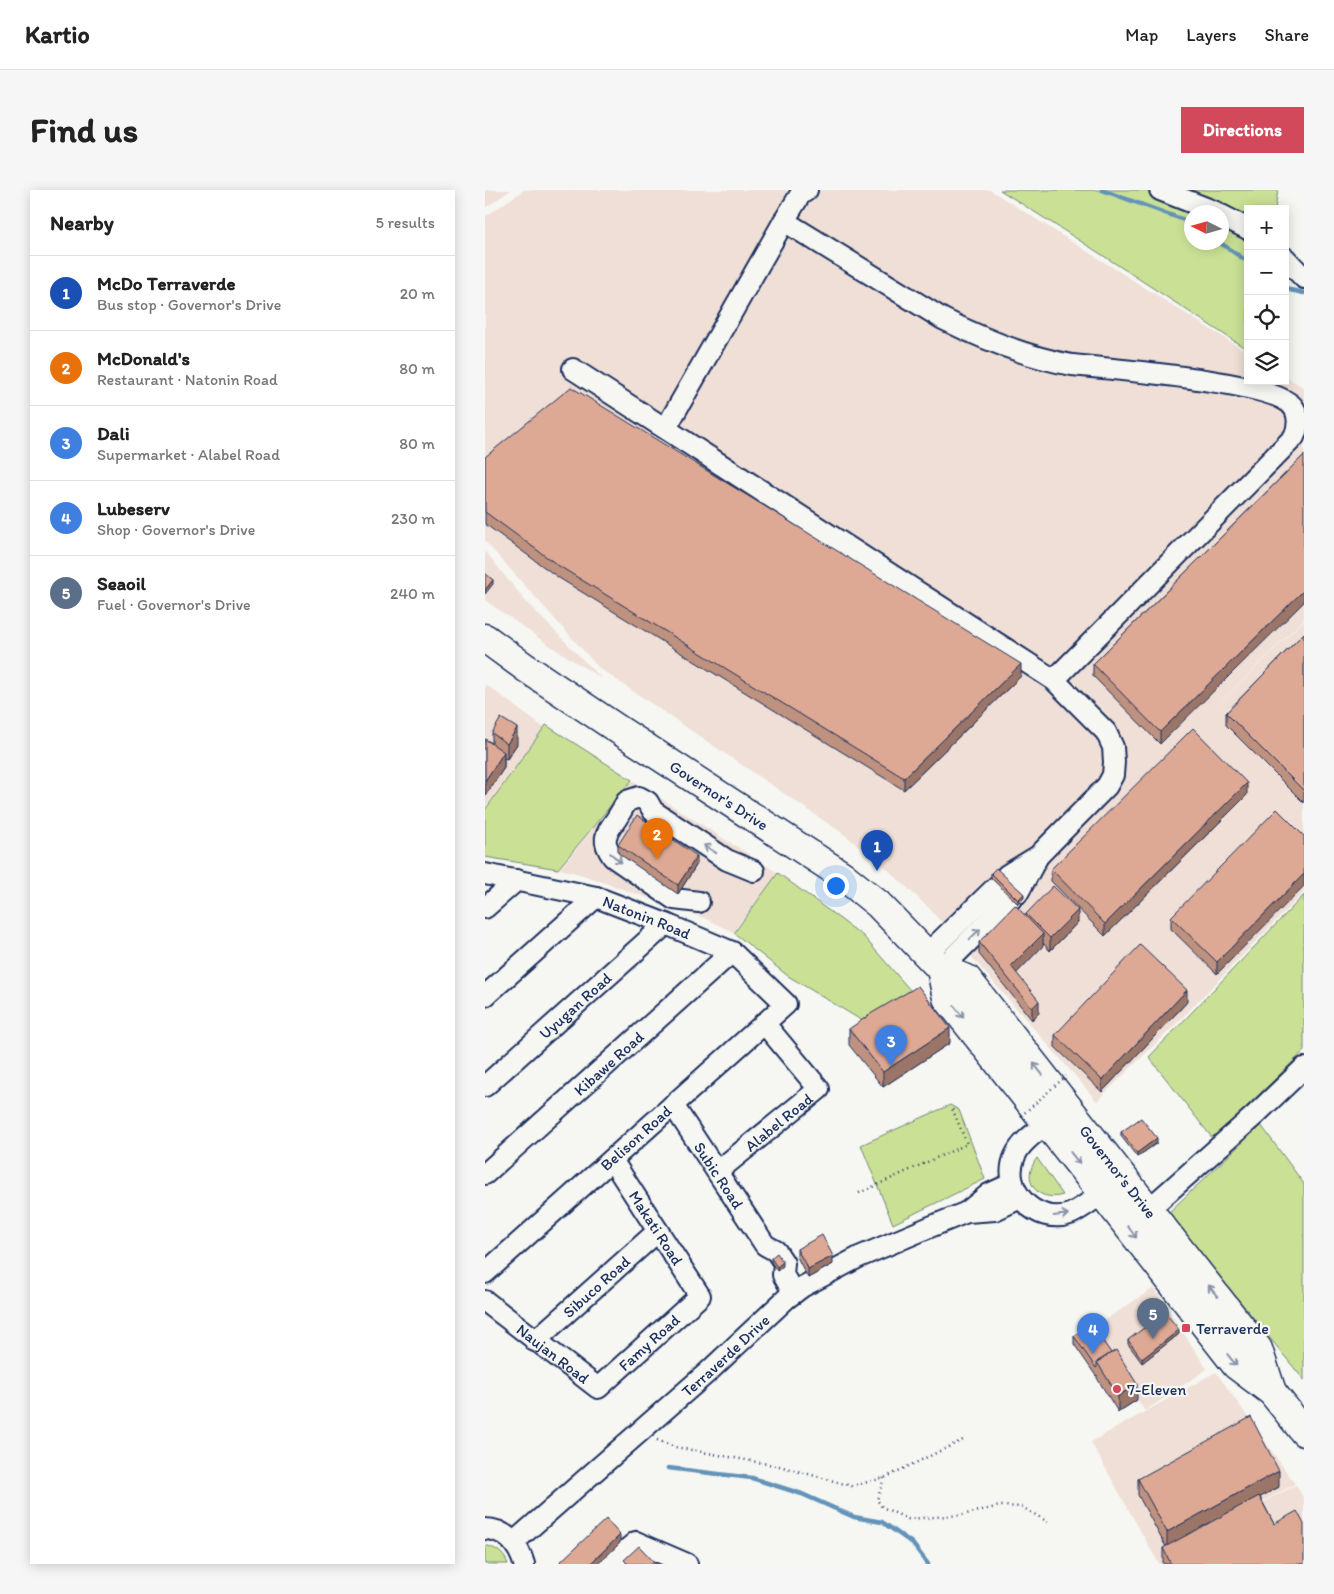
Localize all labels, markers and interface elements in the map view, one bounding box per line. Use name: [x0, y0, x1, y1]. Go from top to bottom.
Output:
text: Kartio: [25, 20, 90, 49]
text: Map: [1125, 24, 1158, 46]
text: Layers: [1186, 24, 1236, 46]
text: Share: [1264, 24, 1309, 46]
button: Directions: [1181, 107, 1304, 153]
text: Find us: [30, 109, 138, 151]
north arrow: [1184, 205, 1229, 250]
map controls: [1244, 205, 1289, 385]
button: +: [1244, 205, 1289, 250]
text: Nearby: [50, 210, 114, 235]
text: 5 results: [375, 213, 435, 232]
button: −: [1244, 250, 1289, 295]
text: McDo Terraverde: [97, 272, 236, 295]
text: 1: [62, 284, 70, 303]
text: 20 m: [400, 284, 435, 303]
text: Bus stop · Governor's Drive: [97, 295, 281, 314]
button: locate: [1244, 295, 1289, 340]
button: layers: [1244, 340, 1289, 385]
text: McDonald's: [97, 347, 190, 370]
text: 2: [62, 359, 70, 378]
text: 80 m: [399, 359, 435, 378]
text: Restaurant · Natonin Road: [97, 370, 278, 389]
text: Dali: [97, 422, 130, 445]
text: 3: [62, 434, 70, 453]
text: 80 m: [399, 434, 435, 453]
text: Supermarket · Alabel Road: [97, 445, 280, 464]
text: Lubeserv: [97, 497, 170, 520]
text: 4: [61, 509, 71, 528]
text: 230 m: [391, 509, 435, 528]
text: Shop · Governor's Drive: [97, 520, 255, 539]
text: Seaoil: [97, 572, 146, 595]
text: 5: [62, 584, 70, 603]
text: 240 m: [390, 584, 435, 603]
text: Fuel · Governor's Drive: [97, 595, 251, 614]
street label: Governor's Drive: [666, 756, 772, 834]
pin: 2: [641, 818, 673, 859]
pin: 1: [861, 830, 893, 871]
one-way arrow: [704, 844, 718, 854]
one-way arrow: [610, 853, 623, 864]
your location: [823, 873, 849, 899]
street label: Natonin Road: [600, 891, 694, 943]
one-way arrow: [969, 929, 981, 941]
street label: Uyugan Road: [535, 968, 615, 1043]
one-way arrow: [954, 1006, 965, 1019]
pin: 3: [875, 1025, 907, 1066]
street label: Kibawe Road: [570, 1027, 647, 1099]
one-way arrow: [1032, 1062, 1043, 1075]
street label: Alabel Road: [741, 1088, 817, 1155]
street label: Belison Road: [597, 1101, 676, 1175]
street label: Governor's Drive: [1076, 1121, 1161, 1222]
street label: Subic Road: [690, 1138, 748, 1213]
one-way arrow: [1070, 1151, 1080, 1165]
street label: Makati Road: [625, 1187, 687, 1269]
one-way arrow: [1053, 1210, 1069, 1220]
one-way arrow: [1127, 1225, 1137, 1239]
street label: Sibuco Road: [559, 1251, 634, 1321]
one-way arrow: [1207, 1285, 1218, 1298]
pin: 5: [1137, 1298, 1169, 1339]
street label: Famy Road: [614, 1310, 683, 1375]
street label: Terraverde Drive: [677, 1310, 773, 1400]
pin: 4: [1077, 1313, 1109, 1354]
street label: Naujan Road: [513, 1319, 594, 1388]
place label: Terraverde: [1196, 1319, 1269, 1338]
marker: Terraverde: [1180, 1322, 1192, 1334]
one-way arrow: [1226, 1353, 1237, 1366]
place label: 7-Eleven: [1127, 1380, 1186, 1399]
marker: 7-Eleven: [1111, 1383, 1123, 1395]

